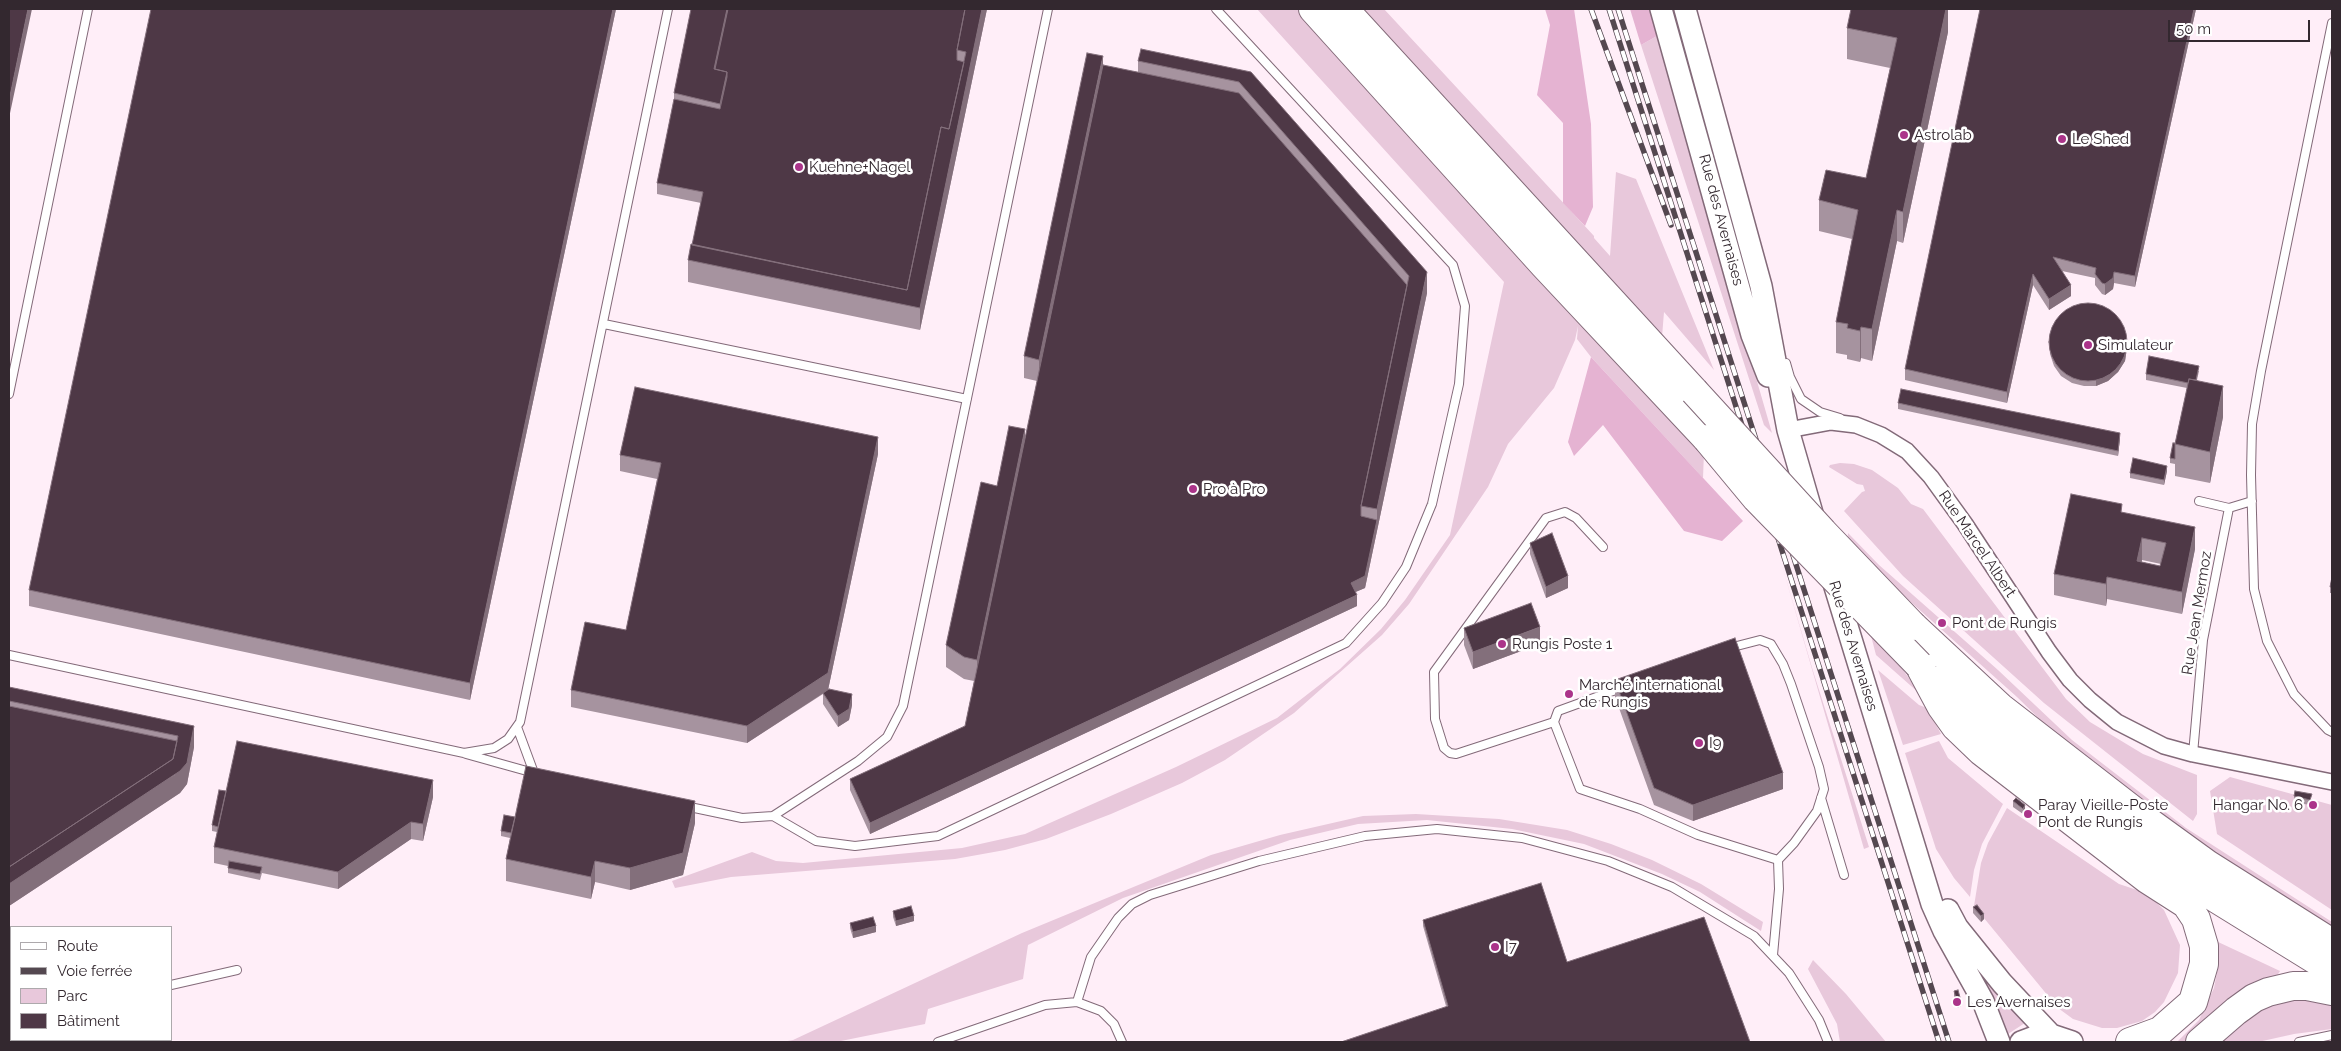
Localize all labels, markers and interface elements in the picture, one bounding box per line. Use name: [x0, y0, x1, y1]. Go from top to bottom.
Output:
scale bar: [2171, 10, 2314, 42]
text: 50 m: [2176, 20, 2211, 38]
place label: Astrolab: [1914, 126, 1972, 144]
marker: Astrolab: [1898, 129, 1910, 141]
place label: Le Shed: [2072, 130, 2129, 148]
marker: Le Shed: [2056, 133, 2068, 145]
street label: Rue des Avernaises: [1695, 152, 1747, 288]
place label: Kuehne+Nagel: [809, 158, 910, 176]
marker: Kuehne+Nagel: [793, 161, 805, 173]
place label: Simulateur: [2098, 336, 2173, 354]
marker: Simulateur: [2082, 339, 2094, 351]
place label: Pro à Pro: [1203, 480, 1265, 498]
marker: Pro à Pro: [1187, 483, 1199, 495]
street label: Rue Marcel Albert: [1935, 487, 2019, 601]
street label: Rue Jean Mermoz: [2178, 550, 2216, 676]
street label: Rue des Avernaises: [1825, 579, 1881, 713]
place label: Pont de Rungis: [1952, 614, 2057, 632]
marker: Pont de Rungis: [1936, 617, 1948, 629]
place label: Rungis Poste 1: [1512, 635, 1612, 653]
marker: Rungis Poste 1: [1496, 638, 1508, 650]
place label: Marché international de Rungis: [1579, 676, 1721, 711]
marker: Marché international de Rungis: [1563, 688, 1575, 700]
place label: I9: [1709, 734, 1722, 752]
marker: I9: [1693, 737, 1705, 749]
place label: Paray Vieille-Poste Pont de Rungis: [2038, 796, 2168, 831]
place label: Hangar No. 6: [2213, 796, 2303, 814]
marker: Hangar No. 6: [2307, 799, 2319, 811]
marker: Paray Vieille-Poste Pont de Rungis: [2022, 808, 2034, 820]
legend: [10, 926, 172, 1041]
text: Route: [57, 937, 98, 955]
place label: I7: [1505, 938, 1517, 956]
marker: I7: [1489, 941, 1501, 953]
text: Voie ferrée: [57, 962, 132, 980]
text: Parc: [57, 987, 88, 1005]
place label: Les Avernaises: [1967, 993, 2070, 1011]
marker: Les Avernaises: [1951, 996, 1963, 1008]
text: Bâtiment: [57, 1012, 120, 1030]

